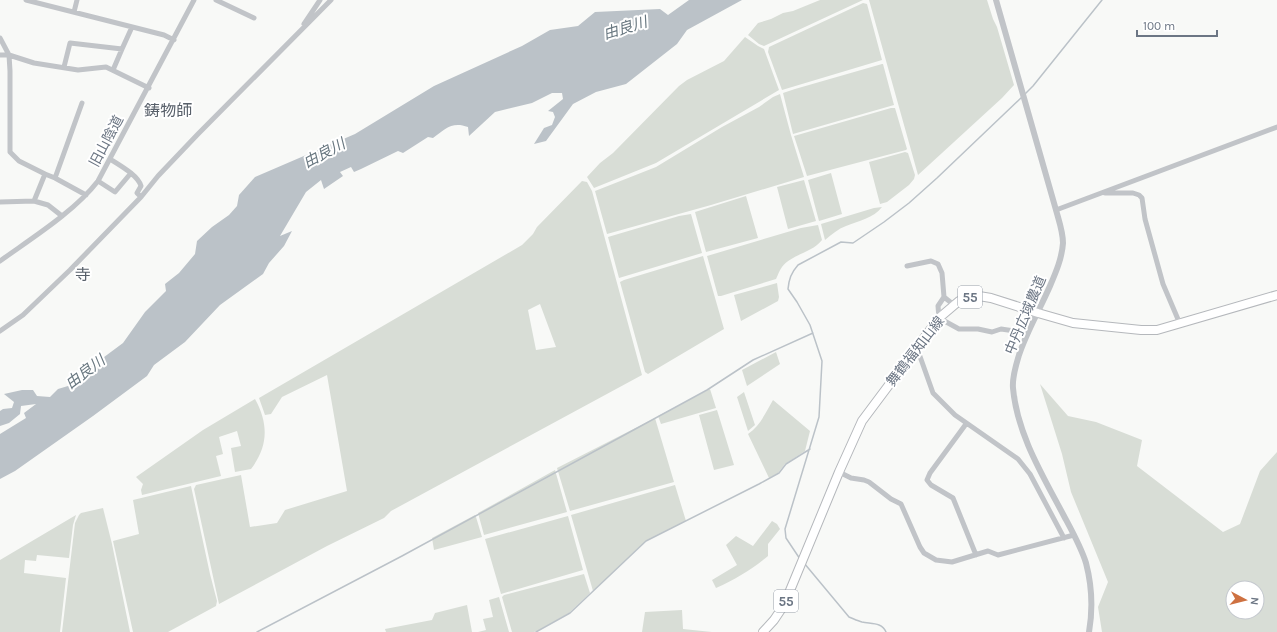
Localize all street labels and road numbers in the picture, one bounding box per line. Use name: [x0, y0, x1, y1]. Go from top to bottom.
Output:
street label: 旧山陰道: [86, 113, 127, 170]
street label: 中丹広域農道: [1001, 273, 1050, 357]
road number: 55: [958, 286, 982, 308]
street label: 舞鶴福知山線: [883, 313, 948, 390]
road number: 55: [774, 590, 798, 612]

